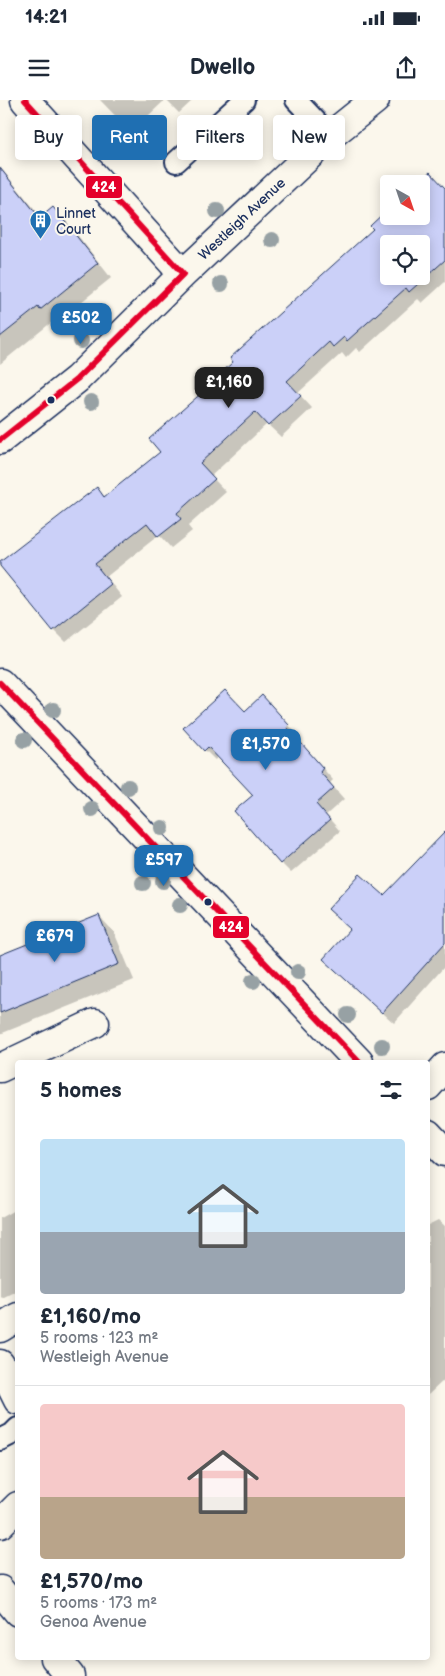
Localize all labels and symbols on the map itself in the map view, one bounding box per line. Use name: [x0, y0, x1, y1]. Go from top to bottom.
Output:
street label: Westleigh Avenue: [195, 174, 289, 264]
line badge: 424: [85, 175, 123, 199]
north arrow: [380, 175, 430, 225]
text: 424: [92, 179, 117, 196]
place label: Linnet Court: [56, 205, 96, 238]
building icon: Linnet Court: [28, 209, 52, 240]
pin: £502: [51, 302, 111, 345]
pin: £1,160: [188, 366, 270, 409]
unlabelled marker: [46, 395, 56, 405]
pin: £1,570: [225, 728, 307, 771]
pin: £597: [134, 844, 194, 887]
unlabelled marker: [203, 897, 213, 907]
line badge: 424: [212, 915, 250, 939]
text: 424: [219, 919, 244, 936]
pin: £679: [25, 920, 85, 963]

